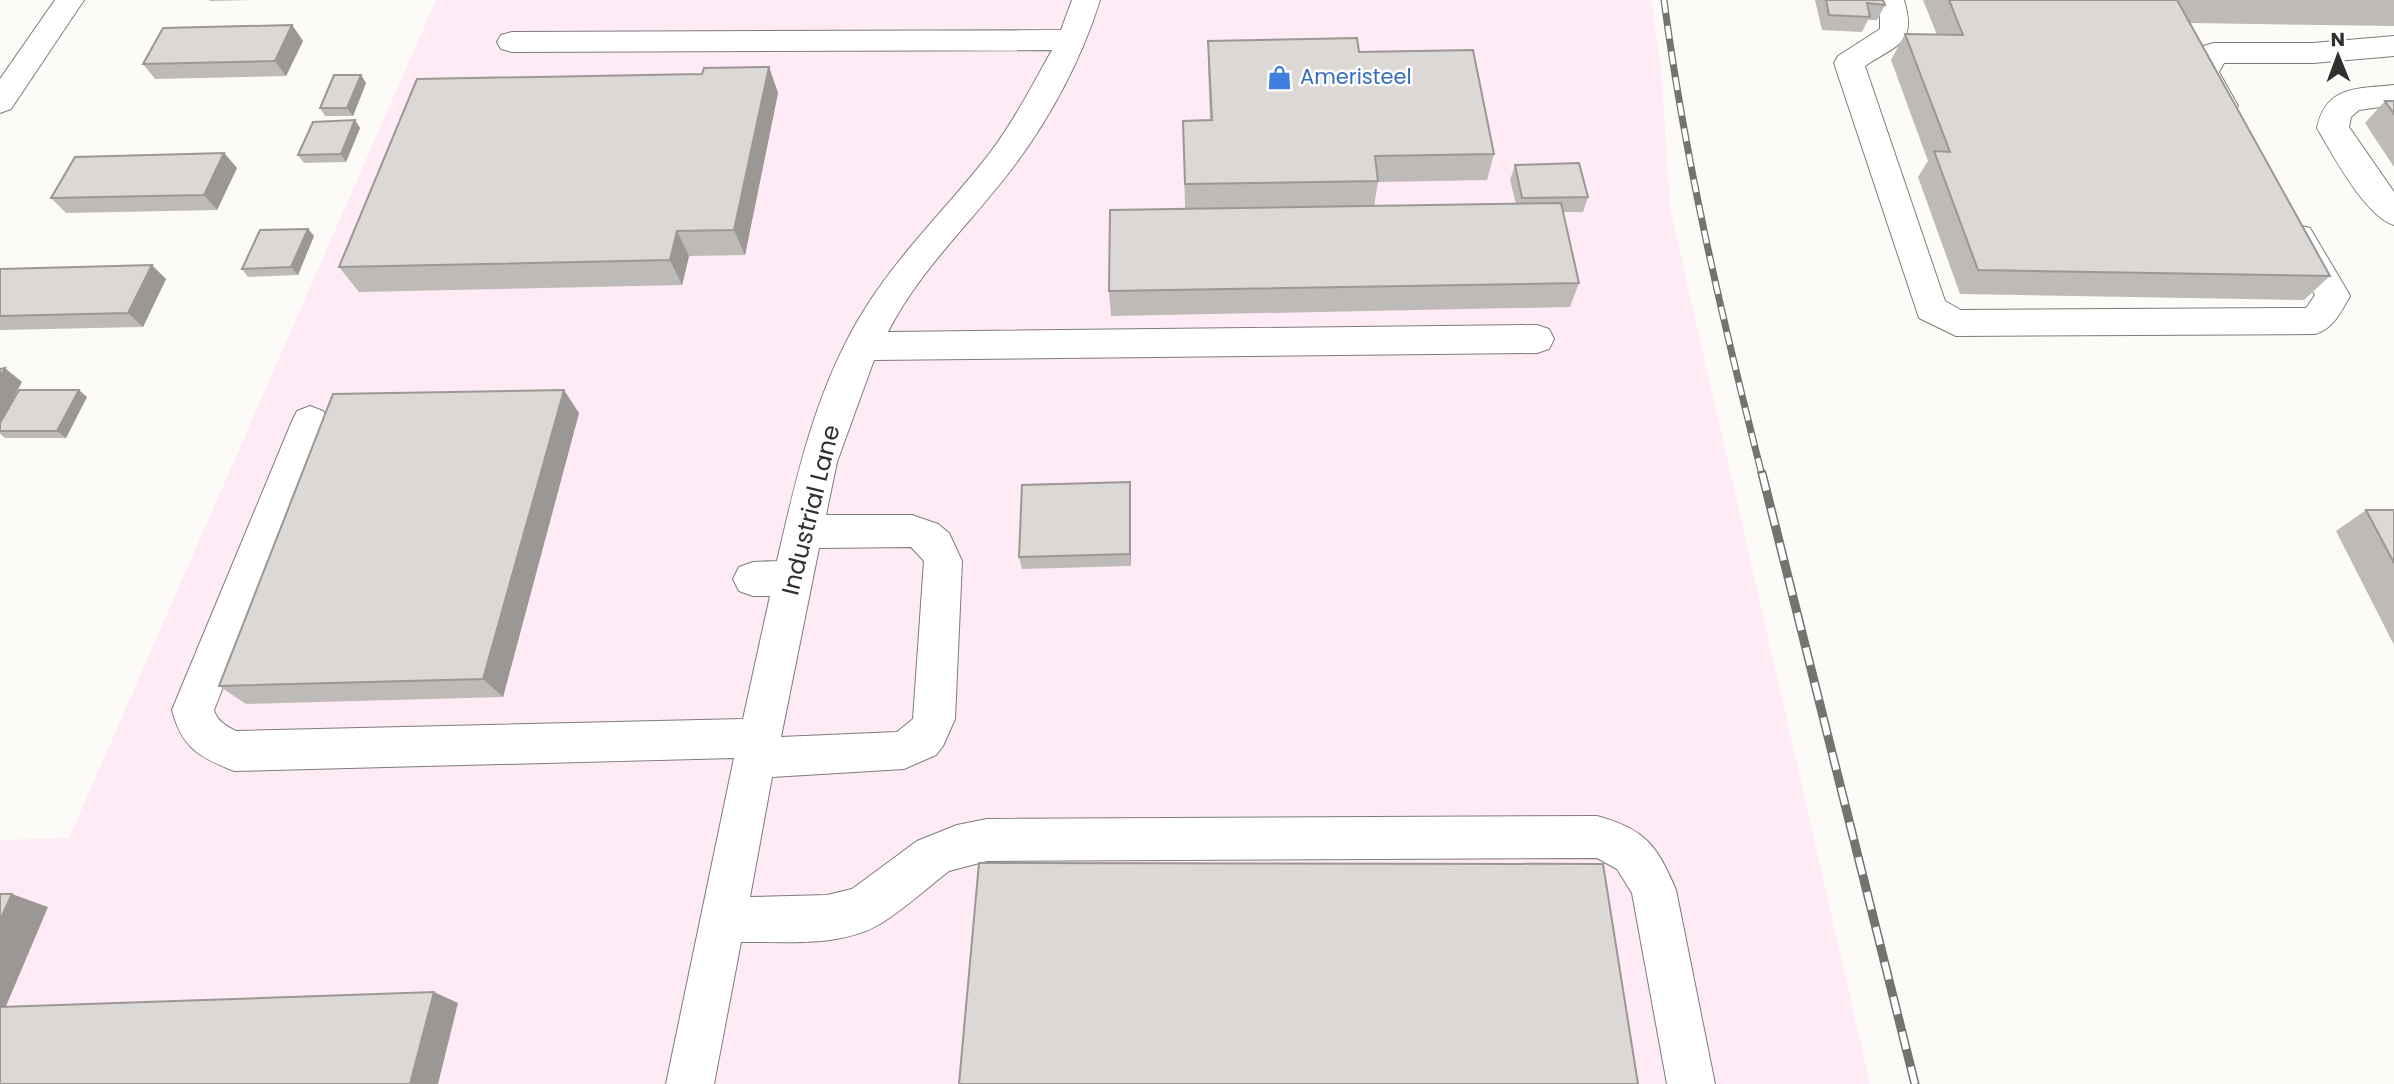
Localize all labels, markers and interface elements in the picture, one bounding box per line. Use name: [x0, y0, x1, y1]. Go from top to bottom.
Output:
north arrow: [2303, 21, 2373, 91]
text: N: [2330, 26, 2345, 53]
place label: Ameristeel: [1300, 62, 1412, 91]
shop icon: Ameristeel: [1266, 63, 1294, 91]
street label: Industrial Lane: [773, 421, 848, 598]

